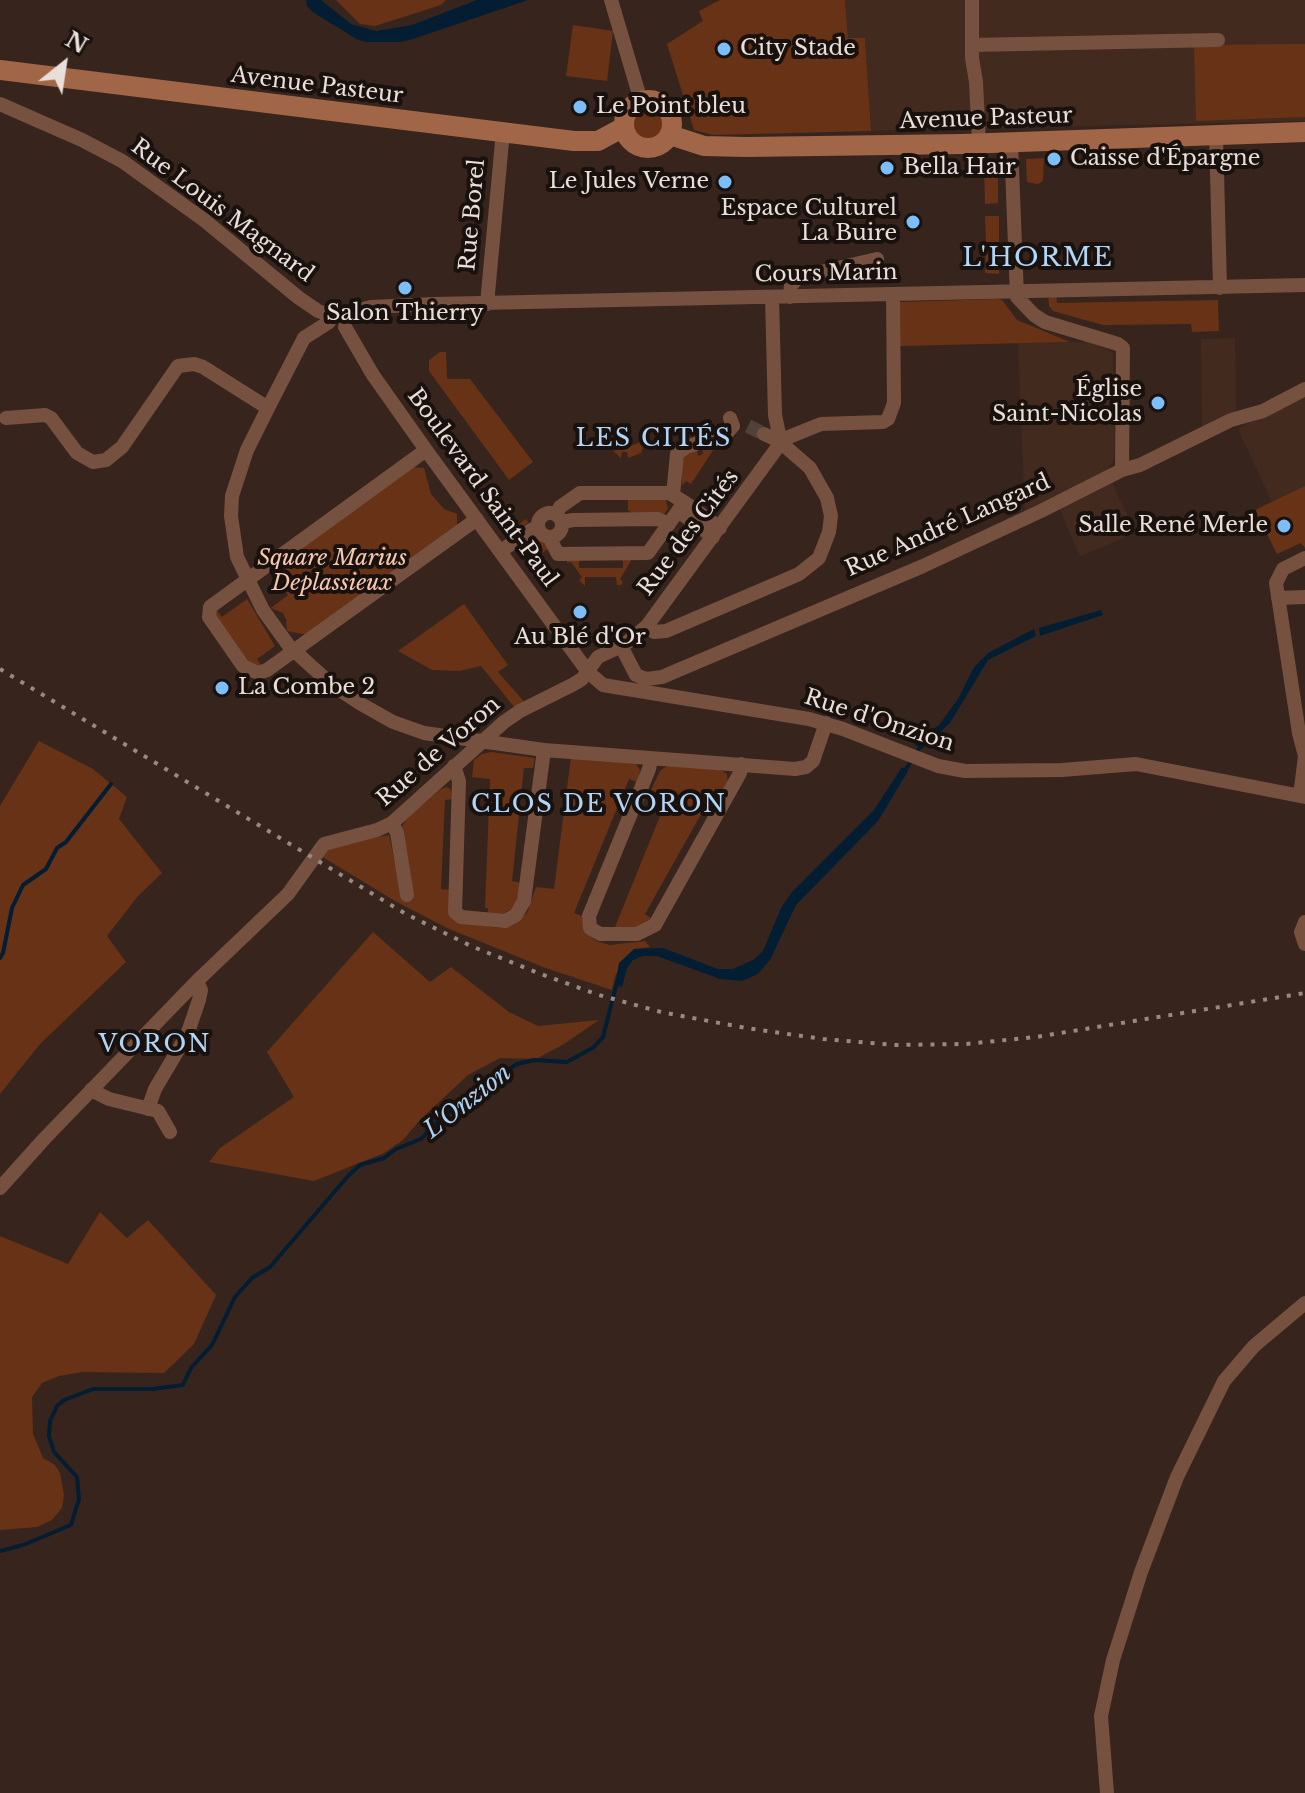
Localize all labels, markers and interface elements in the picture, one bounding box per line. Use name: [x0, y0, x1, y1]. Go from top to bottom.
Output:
north arrow: [24, 24, 104, 104]
text: N: [61, 26, 92, 60]
place label: City Stade: [740, 36, 856, 62]
marker: City Stade: [715, 40, 733, 58]
street label: Avenue Pasteur: [229, 62, 405, 110]
place label: Le Point bleu: [596, 94, 746, 120]
marker: Le Point bleu: [571, 98, 589, 116]
street label: Avenue Pasteur: [899, 103, 1073, 135]
street label: Rue Louis Magnard: [126, 134, 318, 288]
place label: Caisse d'Épargne: [1070, 146, 1260, 172]
marker: Caisse d'Épargne: [1045, 150, 1063, 168]
place label: Bella Hair: [903, 155, 1016, 181]
street label: Rue Borel: [455, 158, 491, 272]
marker: Bella Hair: [878, 159, 896, 177]
place label: Le Jules Verne: [549, 169, 709, 195]
marker: Le Jules Verne: [716, 173, 734, 191]
place label: Espace Culturel La Buire: [721, 196, 897, 248]
marker: Espace Culturel La Buire: [904, 213, 922, 231]
district label: L'HORME: [962, 243, 1114, 275]
street label: Cours Marin: [754, 260, 898, 288]
marker: Salon Thierry: [396, 279, 414, 297]
place label: Salon Thierry: [326, 301, 484, 327]
place label: Église Saint-Nicolas: [992, 377, 1142, 428]
street label: Boulevard Saint-Paul: [401, 384, 563, 592]
marker: Église Saint-Nicolas: [1149, 394, 1167, 412]
district label: LES CITÉS: [576, 425, 732, 453]
street label: Rue des Cités: [633, 465, 745, 601]
street label: Rue André Langard: [842, 469, 1054, 583]
place label: Salle René Merle: [1078, 513, 1268, 539]
marker: Salle René Merle: [1275, 517, 1293, 535]
park label: Square Marius Deplassieux: [257, 546, 407, 598]
marker: Au Blé d'Or: [571, 603, 589, 621]
place label: Au Blé d'Or: [514, 625, 646, 651]
place label: La Combe 2: [238, 675, 375, 701]
marker: La Combe 2: [213, 679, 231, 697]
street label: Rue d'Onzion: [801, 684, 957, 758]
street label: Rue de Voron: [372, 691, 506, 813]
district label: CLOS DE VORON: [471, 791, 727, 819]
district label: VORON: [99, 1031, 211, 1059]
water label: L'Onzion: [419, 1059, 517, 1145]

